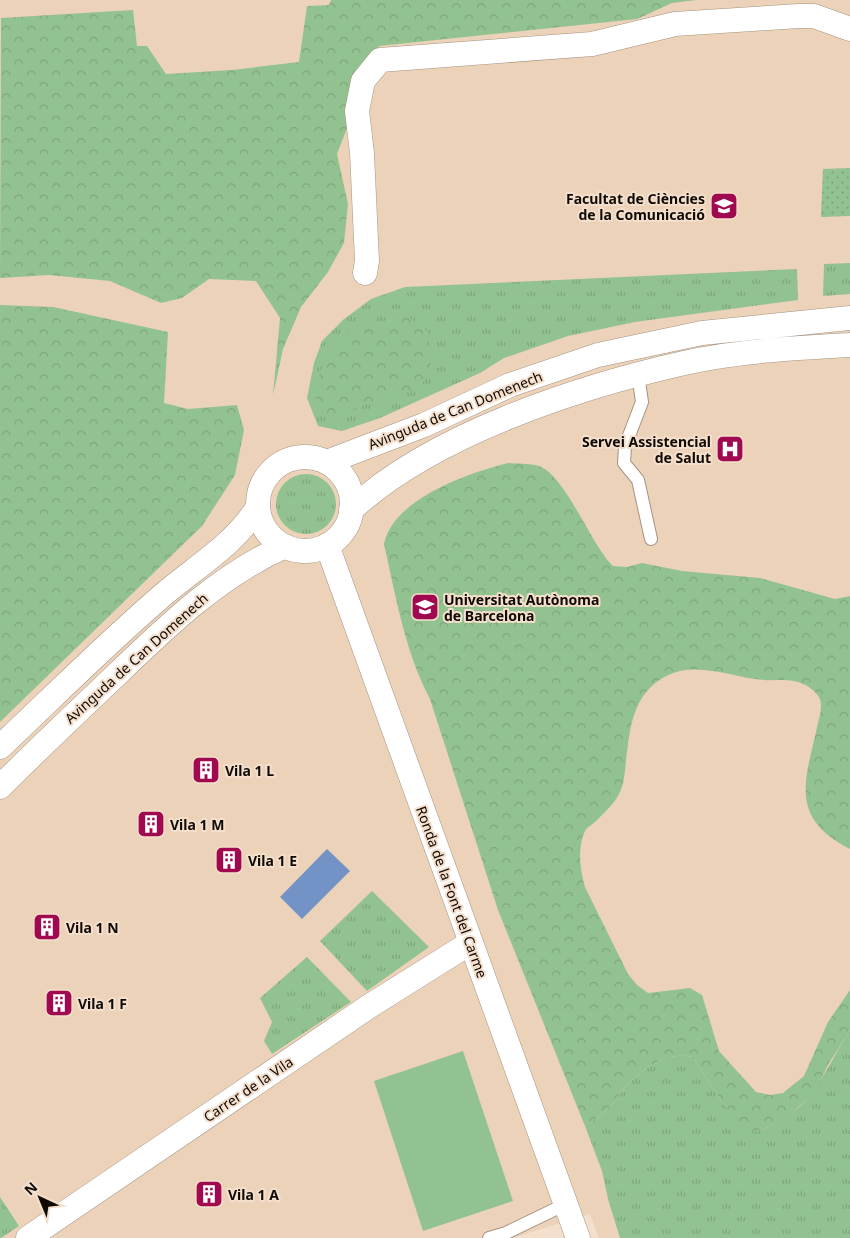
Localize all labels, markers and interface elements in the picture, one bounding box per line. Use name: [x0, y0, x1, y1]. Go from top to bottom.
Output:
place label: Facultat de Ciències de la Comunicació: [566, 189, 705, 224]
school or university icon: Facultat de Ciències de la Comunicació: [709, 191, 739, 221]
street label: Avinguda de Can Domenech: [365, 366, 545, 454]
place label: Servei Assistencial de Salut: [582, 432, 711, 467]
hospital icon: Servei Assistencial de Salut: [715, 434, 745, 464]
street label: Avinguda de Can Domenech: [60, 589, 212, 727]
place label: Universitat Autònoma de Barcelona: [444, 590, 599, 625]
school or university icon: Universitat Autònoma de Barcelona: [410, 592, 440, 622]
building icon: Vila 1 L: [191, 755, 221, 785]
place label: Vila 1 L: [225, 761, 274, 780]
street label: Ronda de la Font del Carme: [412, 803, 492, 981]
building icon: Vila 1 M: [136, 809, 166, 839]
place label: Vila 1 M: [170, 815, 224, 834]
building icon: Vila 1 E: [214, 845, 244, 875]
place label: Vila 1 E: [248, 851, 297, 870]
building icon: Vila 1 N: [32, 912, 62, 942]
place label: Vila 1 N: [66, 918, 119, 937]
building icon: Vila 1 F: [44, 988, 74, 1018]
place label: Vila 1 F: [78, 994, 127, 1013]
street label: Carrer de la Vila: [200, 1052, 296, 1126]
north arrow: [15, 1173, 65, 1223]
text: N: [20, 1177, 41, 1199]
building icon: Vila 1 A: [194, 1179, 224, 1209]
place label: Vila 1 A: [228, 1185, 279, 1204]

